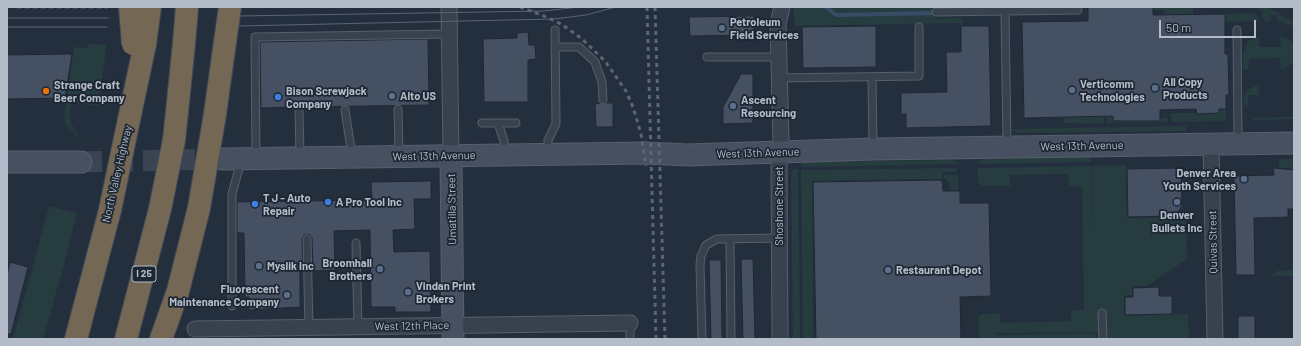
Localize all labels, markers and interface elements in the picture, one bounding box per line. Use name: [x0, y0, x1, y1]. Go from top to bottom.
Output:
scale bar: [1161, 12, 1258, 38]
place label: Petroleum Field Services: [730, 15, 799, 41]
text: 50 m: [1166, 20, 1191, 34]
marker: Petroleum Field Services: [717, 23, 727, 33]
place label: All Copy Products: [1163, 75, 1208, 101]
place label: Verticomm Technologies: [1080, 77, 1145, 103]
place label: Strange Craft Beer Company: [54, 78, 125, 104]
marker: All Copy Products: [1150, 83, 1160, 93]
place label: Bison Screwjack Company: [286, 84, 367, 110]
marker: Verticomm Technologies: [1067, 85, 1077, 95]
marker: Strange Craft Beer Company: [41, 86, 51, 96]
place label: Alto US: [400, 89, 436, 103]
marker: Alto US: [387, 91, 397, 101]
marker: Bison Screwjack Company: [273, 92, 283, 102]
place label: Ascent Resourcing: [741, 93, 796, 119]
marker: Ascent Resourcing: [728, 101, 738, 111]
street label: North Valley Highway: [99, 124, 135, 224]
street label: West 13th Avenue: [1040, 139, 1124, 153]
street label: West 13th Avenue: [716, 145, 800, 161]
street label: West 13th Avenue: [392, 149, 476, 163]
street label: Shoshone Street: [772, 166, 786, 246]
place label: Denver Area Youth Services: [1163, 166, 1236, 192]
street label: Umatilla Street: [445, 173, 459, 245]
marker: Denver Area Youth Services: [1239, 174, 1249, 184]
place label: T J - Auto Repair: [263, 191, 311, 217]
place label: A Pro Tool Inc: [336, 195, 402, 209]
marker: A Pro Tool Inc: [323, 197, 333, 207]
marker: Denver Bullets Inc: [1172, 197, 1182, 207]
marker: T J - Auto Repair: [250, 199, 260, 209]
place label: Denver Bullets Inc: [1152, 208, 1202, 234]
street label: Quivas Street: [1206, 210, 1220, 274]
place label: Broomhall Brothers: [322, 256, 372, 282]
place label: Myslik Inc: [267, 259, 314, 273]
marker: Myslik Inc: [254, 261, 264, 271]
place label: Restaurant Depot: [896, 263, 982, 277]
marker: Broomhall Brothers: [375, 264, 385, 274]
marker: Restaurant Depot: [883, 265, 893, 275]
road number: I 25: [132, 266, 156, 282]
place label: Vindan Print Brokers: [416, 279, 476, 305]
place label: Fluorescent Maintenance Company: [169, 282, 279, 308]
marker: Vindan Print Brokers: [403, 287, 413, 297]
marker: Fluorescent Maintenance Company: [282, 290, 292, 300]
street label: West 12th Place: [375, 319, 449, 333]

